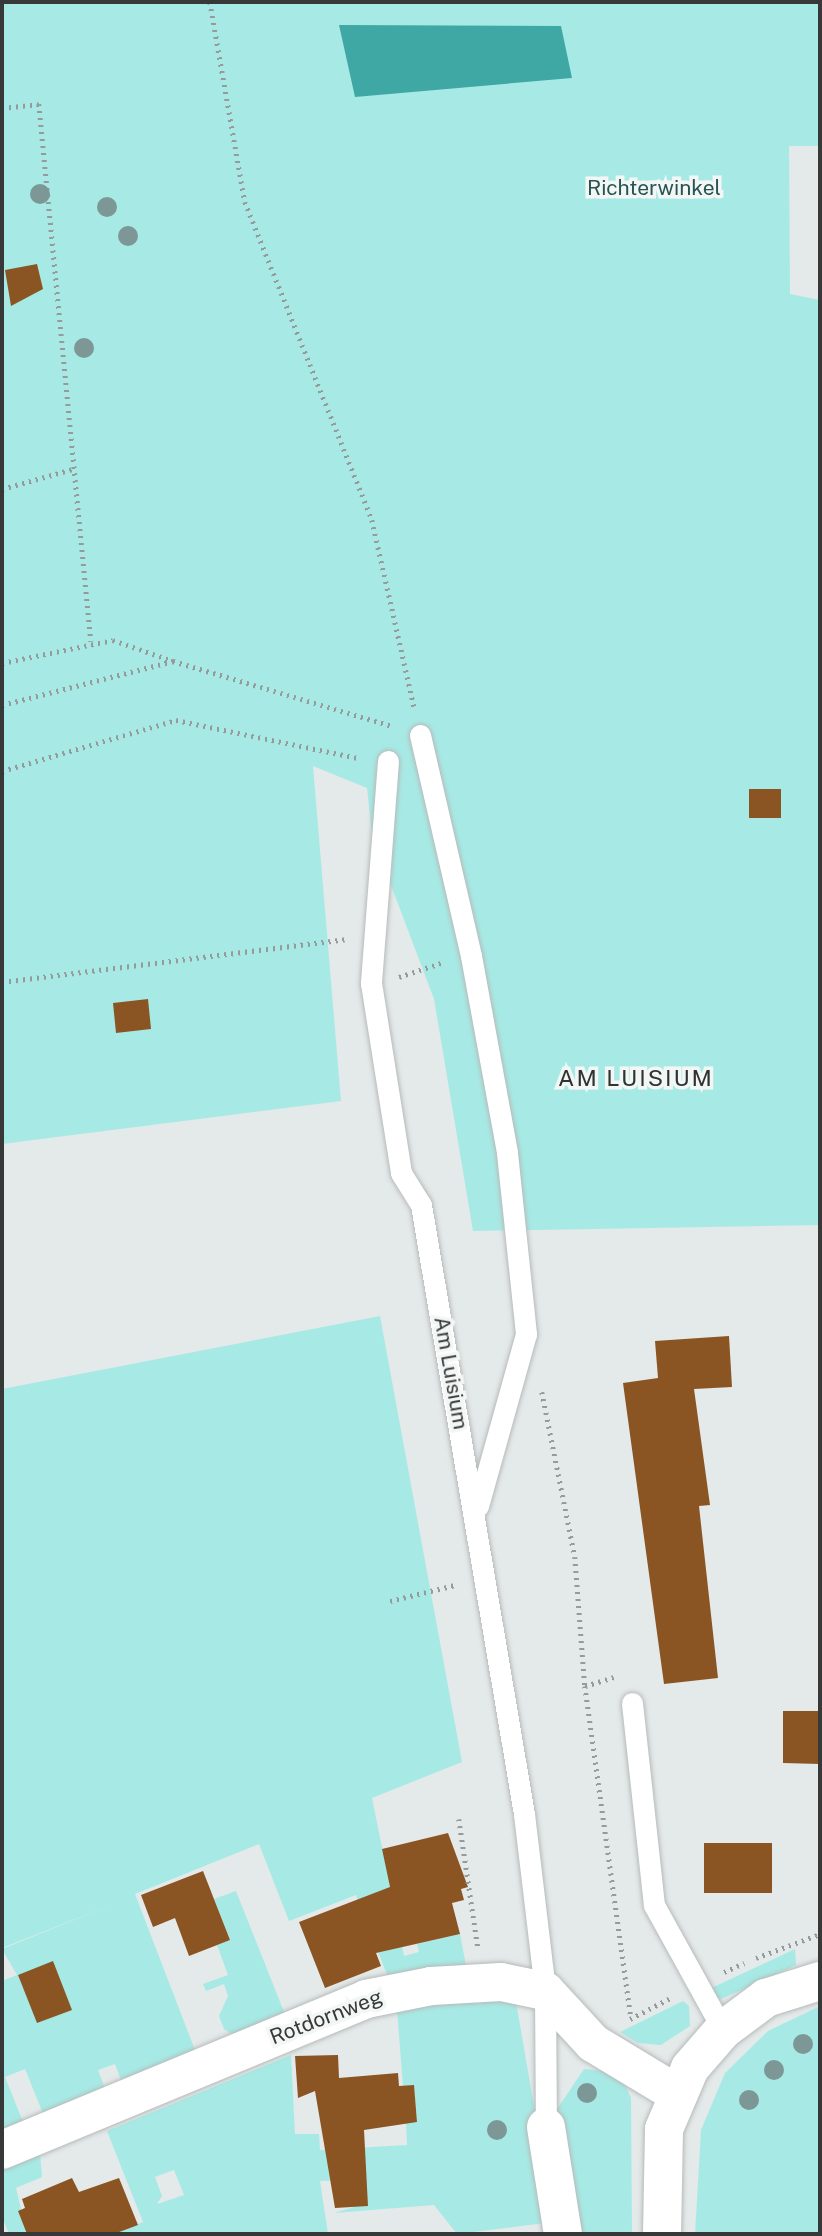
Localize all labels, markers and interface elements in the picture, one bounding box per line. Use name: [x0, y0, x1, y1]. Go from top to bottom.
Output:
park label: Richterwinkel: [587, 175, 721, 201]
district label: AM LUISIUM: [559, 1064, 713, 1092]
street label: Am Luisium: [429, 1315, 473, 1431]
street label: Rotdornweg: [266, 1984, 386, 2050]

